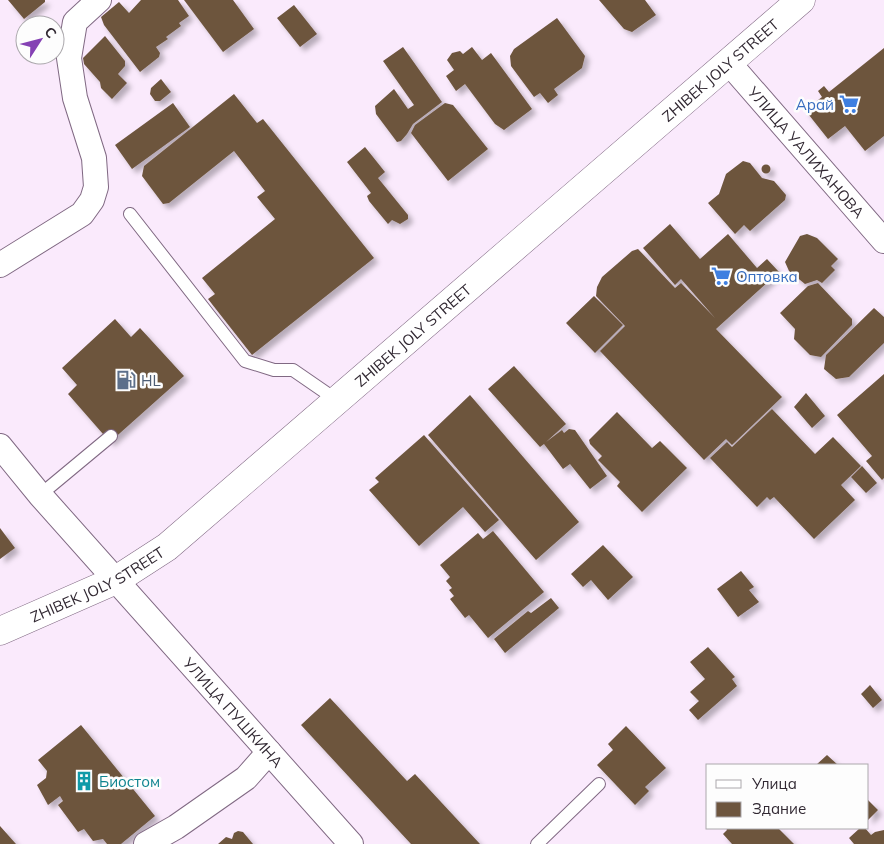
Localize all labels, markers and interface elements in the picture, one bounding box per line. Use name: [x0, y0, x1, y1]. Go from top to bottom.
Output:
street label: ZHIBEK JOLY STREET: [658, 14, 782, 125]
north arrow: [15, 15, 65, 65]
text: С: [40, 23, 61, 42]
street label: УЛИЦА УАЛИХАНОВА: [743, 82, 869, 222]
supermarket icon: Арай: [838, 93, 860, 115]
place label: Арай: [796, 95, 834, 114]
supermarket icon: Оптовка: [710, 265, 732, 287]
place label: Оптовка: [736, 267, 798, 286]
street label: ZHIBEK JOLY STREET: [351, 279, 475, 391]
fuel station icon: HL: [115, 369, 137, 391]
place label: HL: [141, 371, 161, 390]
street label: ZHIBEK JOLY STREET: [27, 542, 168, 626]
street label: УЛИЦА ПУШКИНА: [179, 652, 287, 771]
legend: [706, 764, 869, 829]
building icon: Биостом: [73, 770, 95, 792]
place label: Биостом: [99, 772, 160, 791]
text: Улица: [751, 774, 797, 793]
text: Здание: [752, 799, 806, 818]

